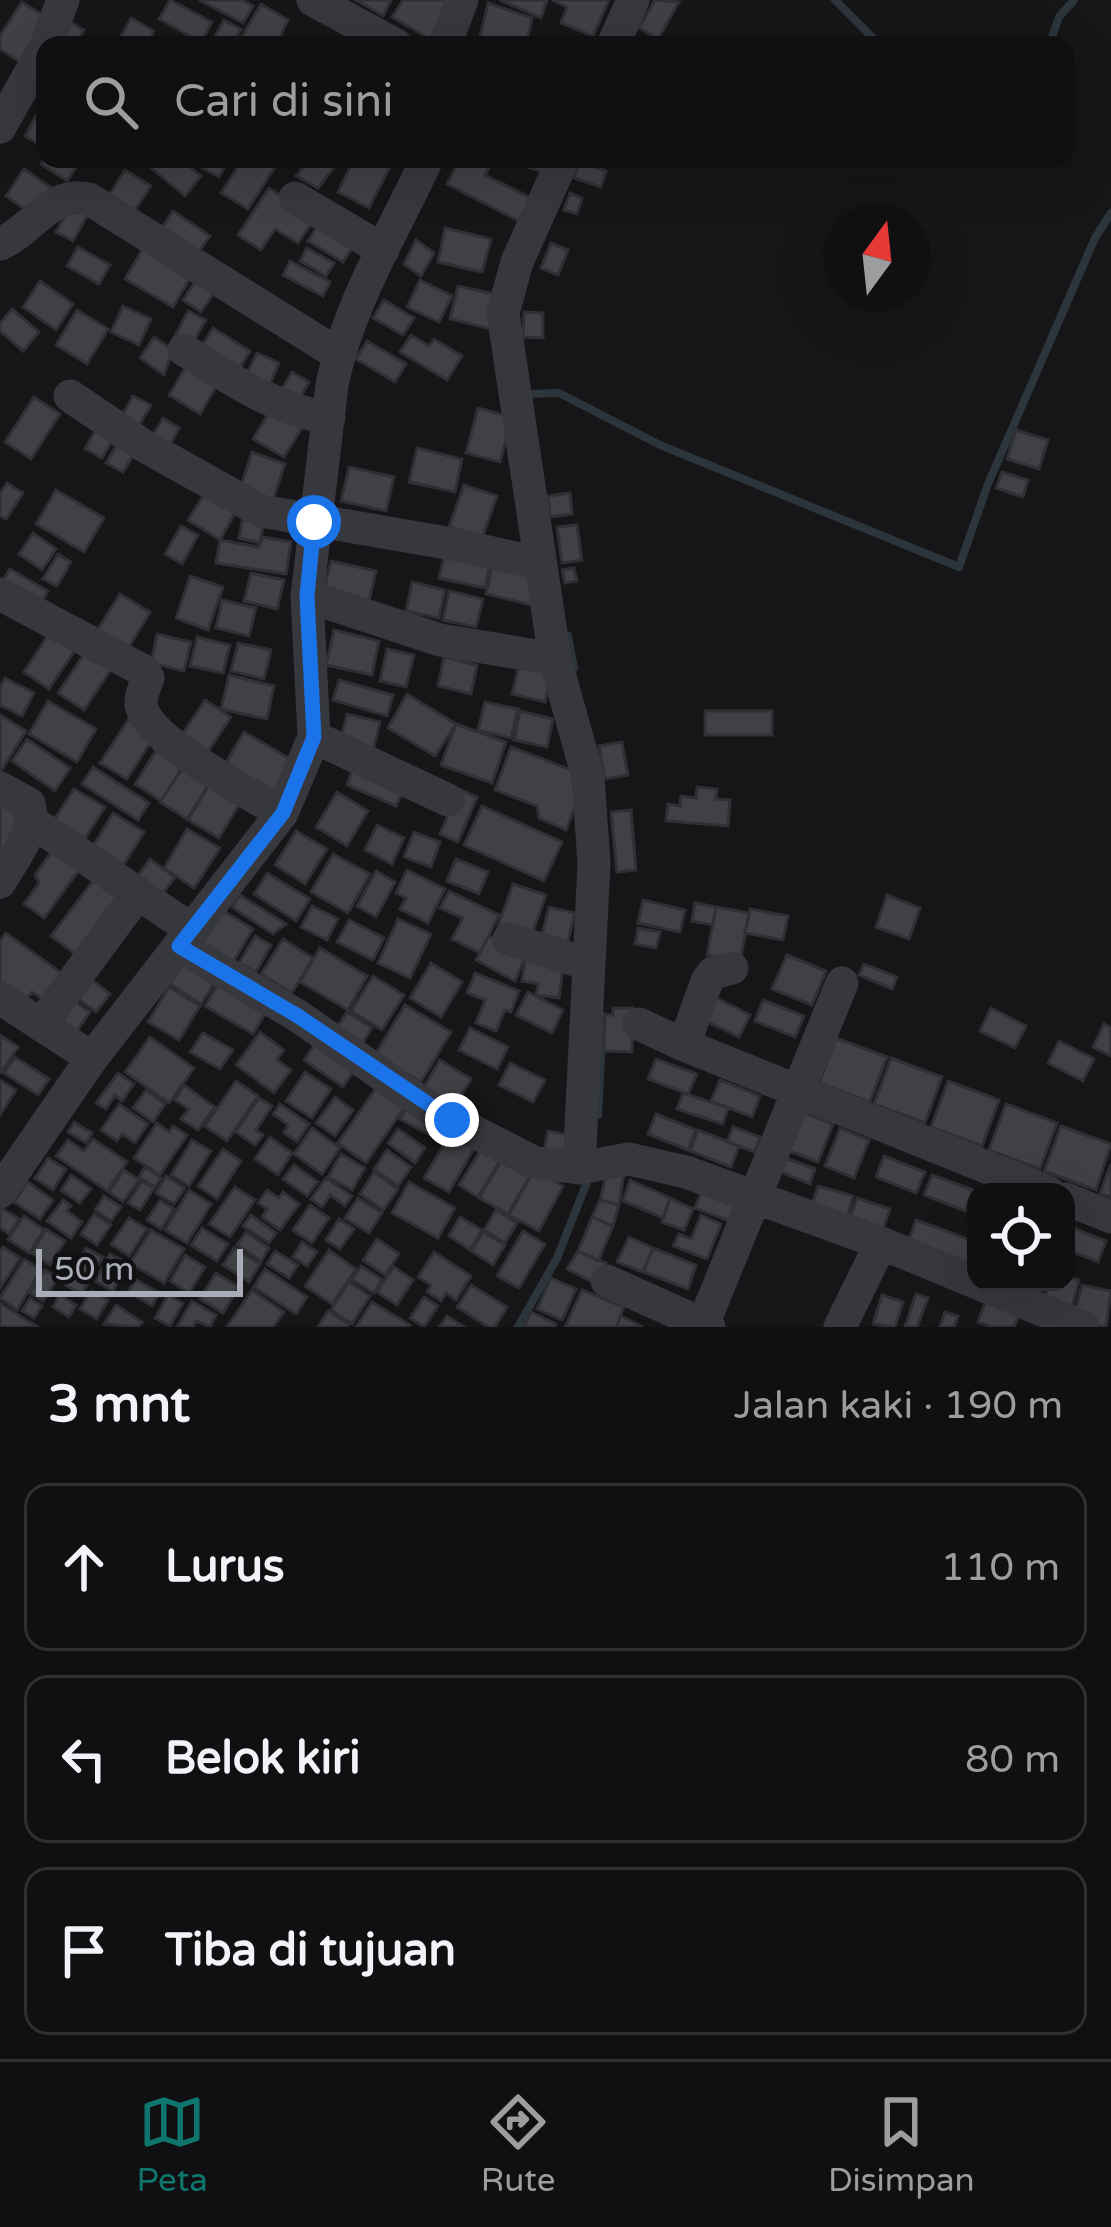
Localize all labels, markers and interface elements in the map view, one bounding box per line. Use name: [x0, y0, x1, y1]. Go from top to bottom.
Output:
search box: [36, 36, 1075, 168]
icon: search: [78, 69, 144, 135]
text: Cari di sini: [174, 75, 393, 129]
north arrow: [823, 204, 931, 312]
route start: [287, 495, 341, 549]
route end: [425, 1093, 479, 1147]
map controls: [967, 1183, 1075, 1291]
button: locate: [967, 1183, 1075, 1291]
scale bar: [36, 1243, 243, 1296]
text: 50 m: [54, 1250, 134, 1289]
text: 3 mnt: [48, 1374, 190, 1436]
text: Jalan kaki · 190 m: [734, 1382, 1063, 1429]
icon: ahead: [51, 1534, 117, 1600]
text: Lurus: [165, 1540, 285, 1594]
text: 110 m: [941, 1544, 1060, 1591]
icon: left: [51, 1726, 117, 1792]
text: Belok kiri: [165, 1732, 360, 1786]
text: 80 m: [965, 1736, 1060, 1783]
icon: arrive: [51, 1918, 117, 1984]
text: Tiba di tujuan: [165, 1924, 456, 1978]
tab: Peta: [136, 2089, 208, 2200]
tab: Rute: [481, 2089, 555, 2200]
tab: Disimpan: [828, 2089, 975, 2200]

